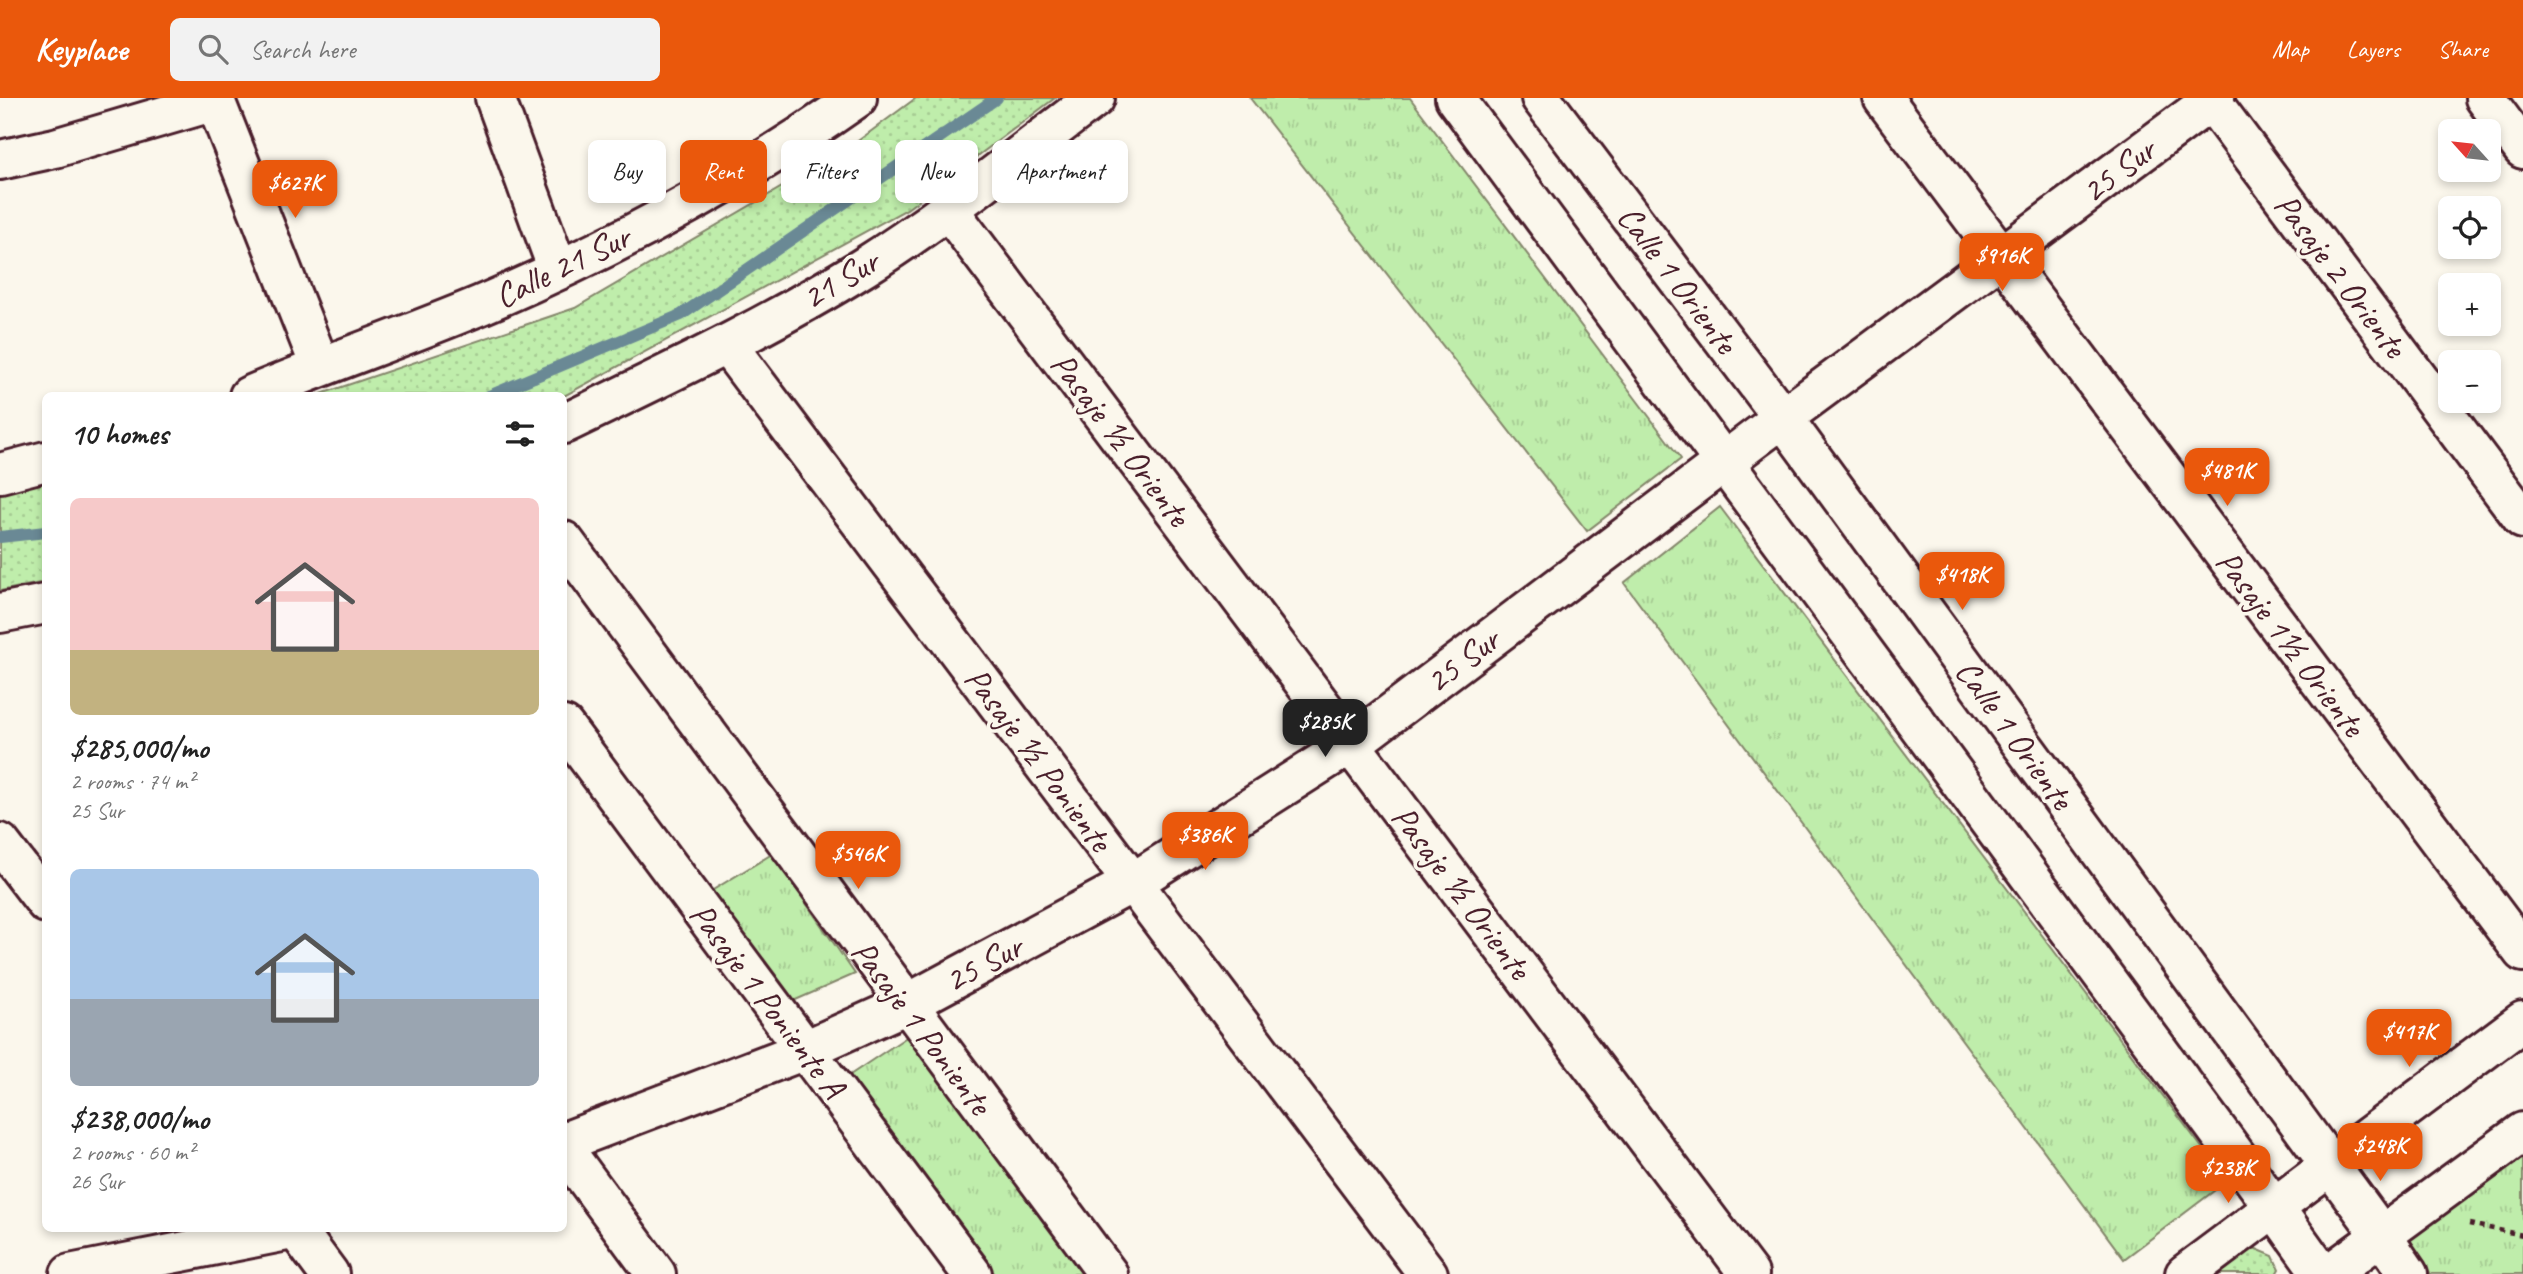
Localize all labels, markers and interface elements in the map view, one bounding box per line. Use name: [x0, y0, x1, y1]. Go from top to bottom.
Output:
search box: [170, 18, 660, 81]
text: Keyplace: [35, 28, 128, 70]
icon: search: [194, 30, 232, 68]
text: Search here: [250, 33, 356, 66]
text: Map: [2272, 34, 2309, 64]
text: Layers: [2347, 34, 2400, 64]
text: Share: [2438, 34, 2488, 64]
north arrow: [2438, 119, 2501, 182]
map controls: [2438, 119, 2501, 413]
street label: 25 Sur: [2072, 126, 2167, 213]
chip: Buy: [588, 140, 666, 203]
chip: Rent: [680, 140, 767, 203]
chip: Filters: [781, 140, 881, 203]
chip: New: [895, 140, 978, 203]
chip: Apartment: [992, 140, 1128, 203]
pin: $627K: [246, 160, 344, 220]
text: $627K: [268, 168, 322, 197]
street label: Pasaje 2 Oriente: [2264, 184, 2419, 368]
street label: Calle 1 Oriente: [1607, 196, 1750, 365]
button: locate: [2438, 196, 2501, 259]
street label: Calle 21 Sur: [487, 213, 640, 319]
pin: $916K: [1953, 234, 2051, 293]
street label: 21 Sur: [794, 237, 890, 320]
text: $916K: [1975, 241, 2029, 270]
button: +: [2438, 273, 2501, 336]
street label: Pasaje ½ Oriente: [1041, 343, 1202, 537]
button: −: [2438, 350, 2501, 413]
text: 10 homes: [70, 415, 168, 453]
icon: filters: [501, 415, 539, 453]
pin: $481K: [2178, 448, 2276, 508]
text: $481K: [2200, 456, 2254, 485]
street label: Pasaje 1½ Oriente: [2206, 541, 2377, 748]
icon: home: [242, 544, 368, 670]
pin: $418K: [1913, 552, 2011, 612]
text: $418K: [1935, 560, 1989, 589]
street label: 25 Sur: [1416, 616, 1511, 703]
street label: Calle 1 Oriente: [1945, 650, 2086, 820]
street label: Pasaje ½ Poniente: [955, 658, 1124, 863]
pin: $285K: [1276, 700, 1374, 759]
text: $285K: [1299, 707, 1351, 736]
text: $285,000/mo: [70, 729, 208, 767]
text: 2 rooms · 74 m²: [70, 767, 194, 796]
text: 25 Sur: [70, 796, 124, 825]
street label: Pasaje ½ Oriente: [1382, 796, 1543, 990]
pin: $386K: [1156, 812, 1254, 872]
text: $386K: [1178, 820, 1232, 849]
pin: $546K: [809, 832, 907, 891]
text: $546K: [831, 839, 885, 868]
street label: Pasaje 1 Poniente A: [679, 894, 857, 1108]
icon: home: [242, 915, 368, 1041]
street label: 25 Sur: [937, 923, 1033, 1003]
street label: Pasaje 1 Poniente: [841, 931, 1004, 1126]
pin: $417K: [2360, 1010, 2458, 1069]
text: $417K: [2383, 1017, 2436, 1046]
text: $238,000/mo: [70, 1100, 209, 1138]
pin: $248K: [2331, 1124, 2429, 1183]
text: $248K: [2353, 1131, 2407, 1160]
text: 2 rooms · 60 m²: [70, 1138, 194, 1167]
pin: $238K: [2179, 1146, 2277, 1205]
text: $238K: [2201, 1153, 2255, 1182]
text: 26 Sur: [70, 1167, 124, 1196]

